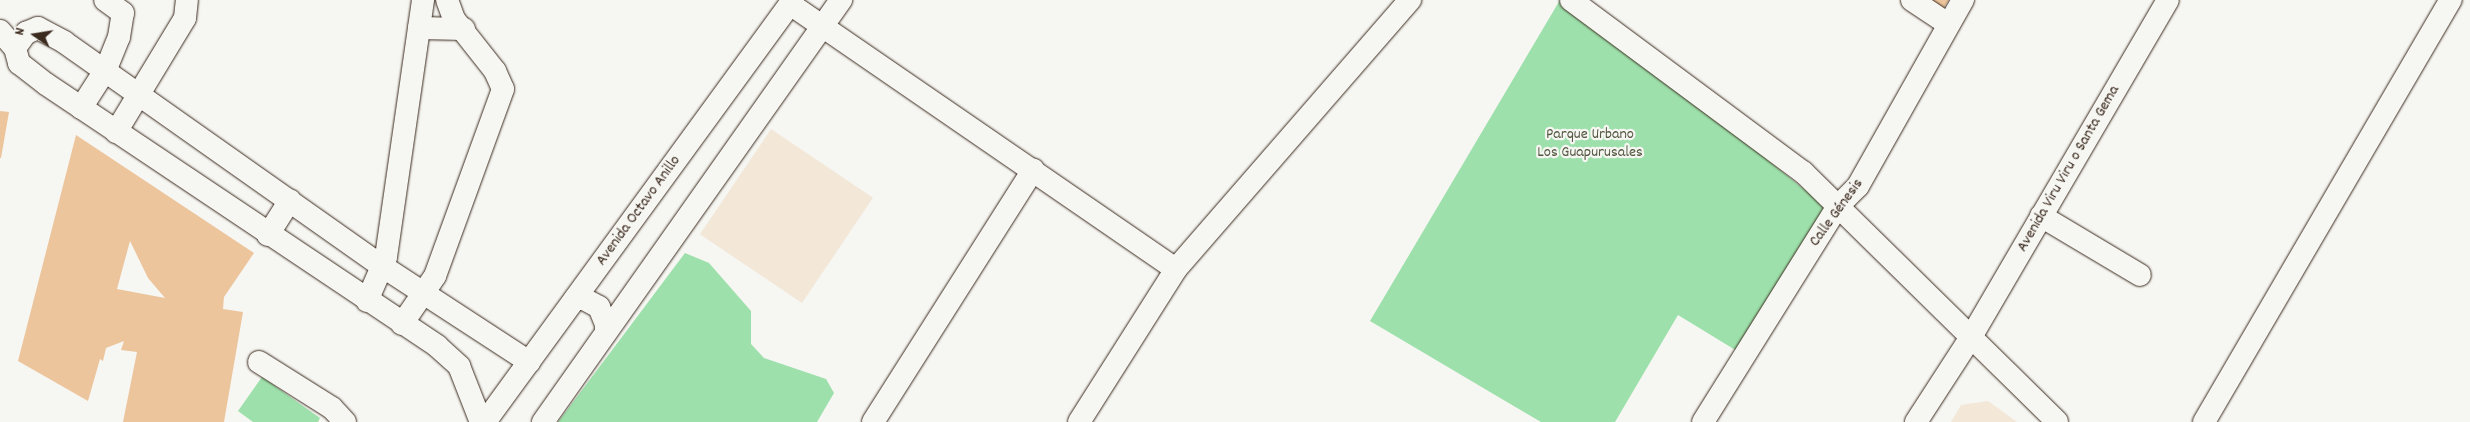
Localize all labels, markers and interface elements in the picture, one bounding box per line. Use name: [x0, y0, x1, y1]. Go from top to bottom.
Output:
north arrow: [10, 10, 60, 60]
text: N: [10, 26, 31, 37]
street label: Avenida Viru Viru o Santa Gema: [2013, 82, 2125, 256]
park label: Parque Urbano Los Guapurusales: [1537, 125, 1643, 163]
street label: Avenida Octavo Anillo: [593, 152, 685, 270]
street label: Calle Génesis: [1806, 175, 1868, 251]

